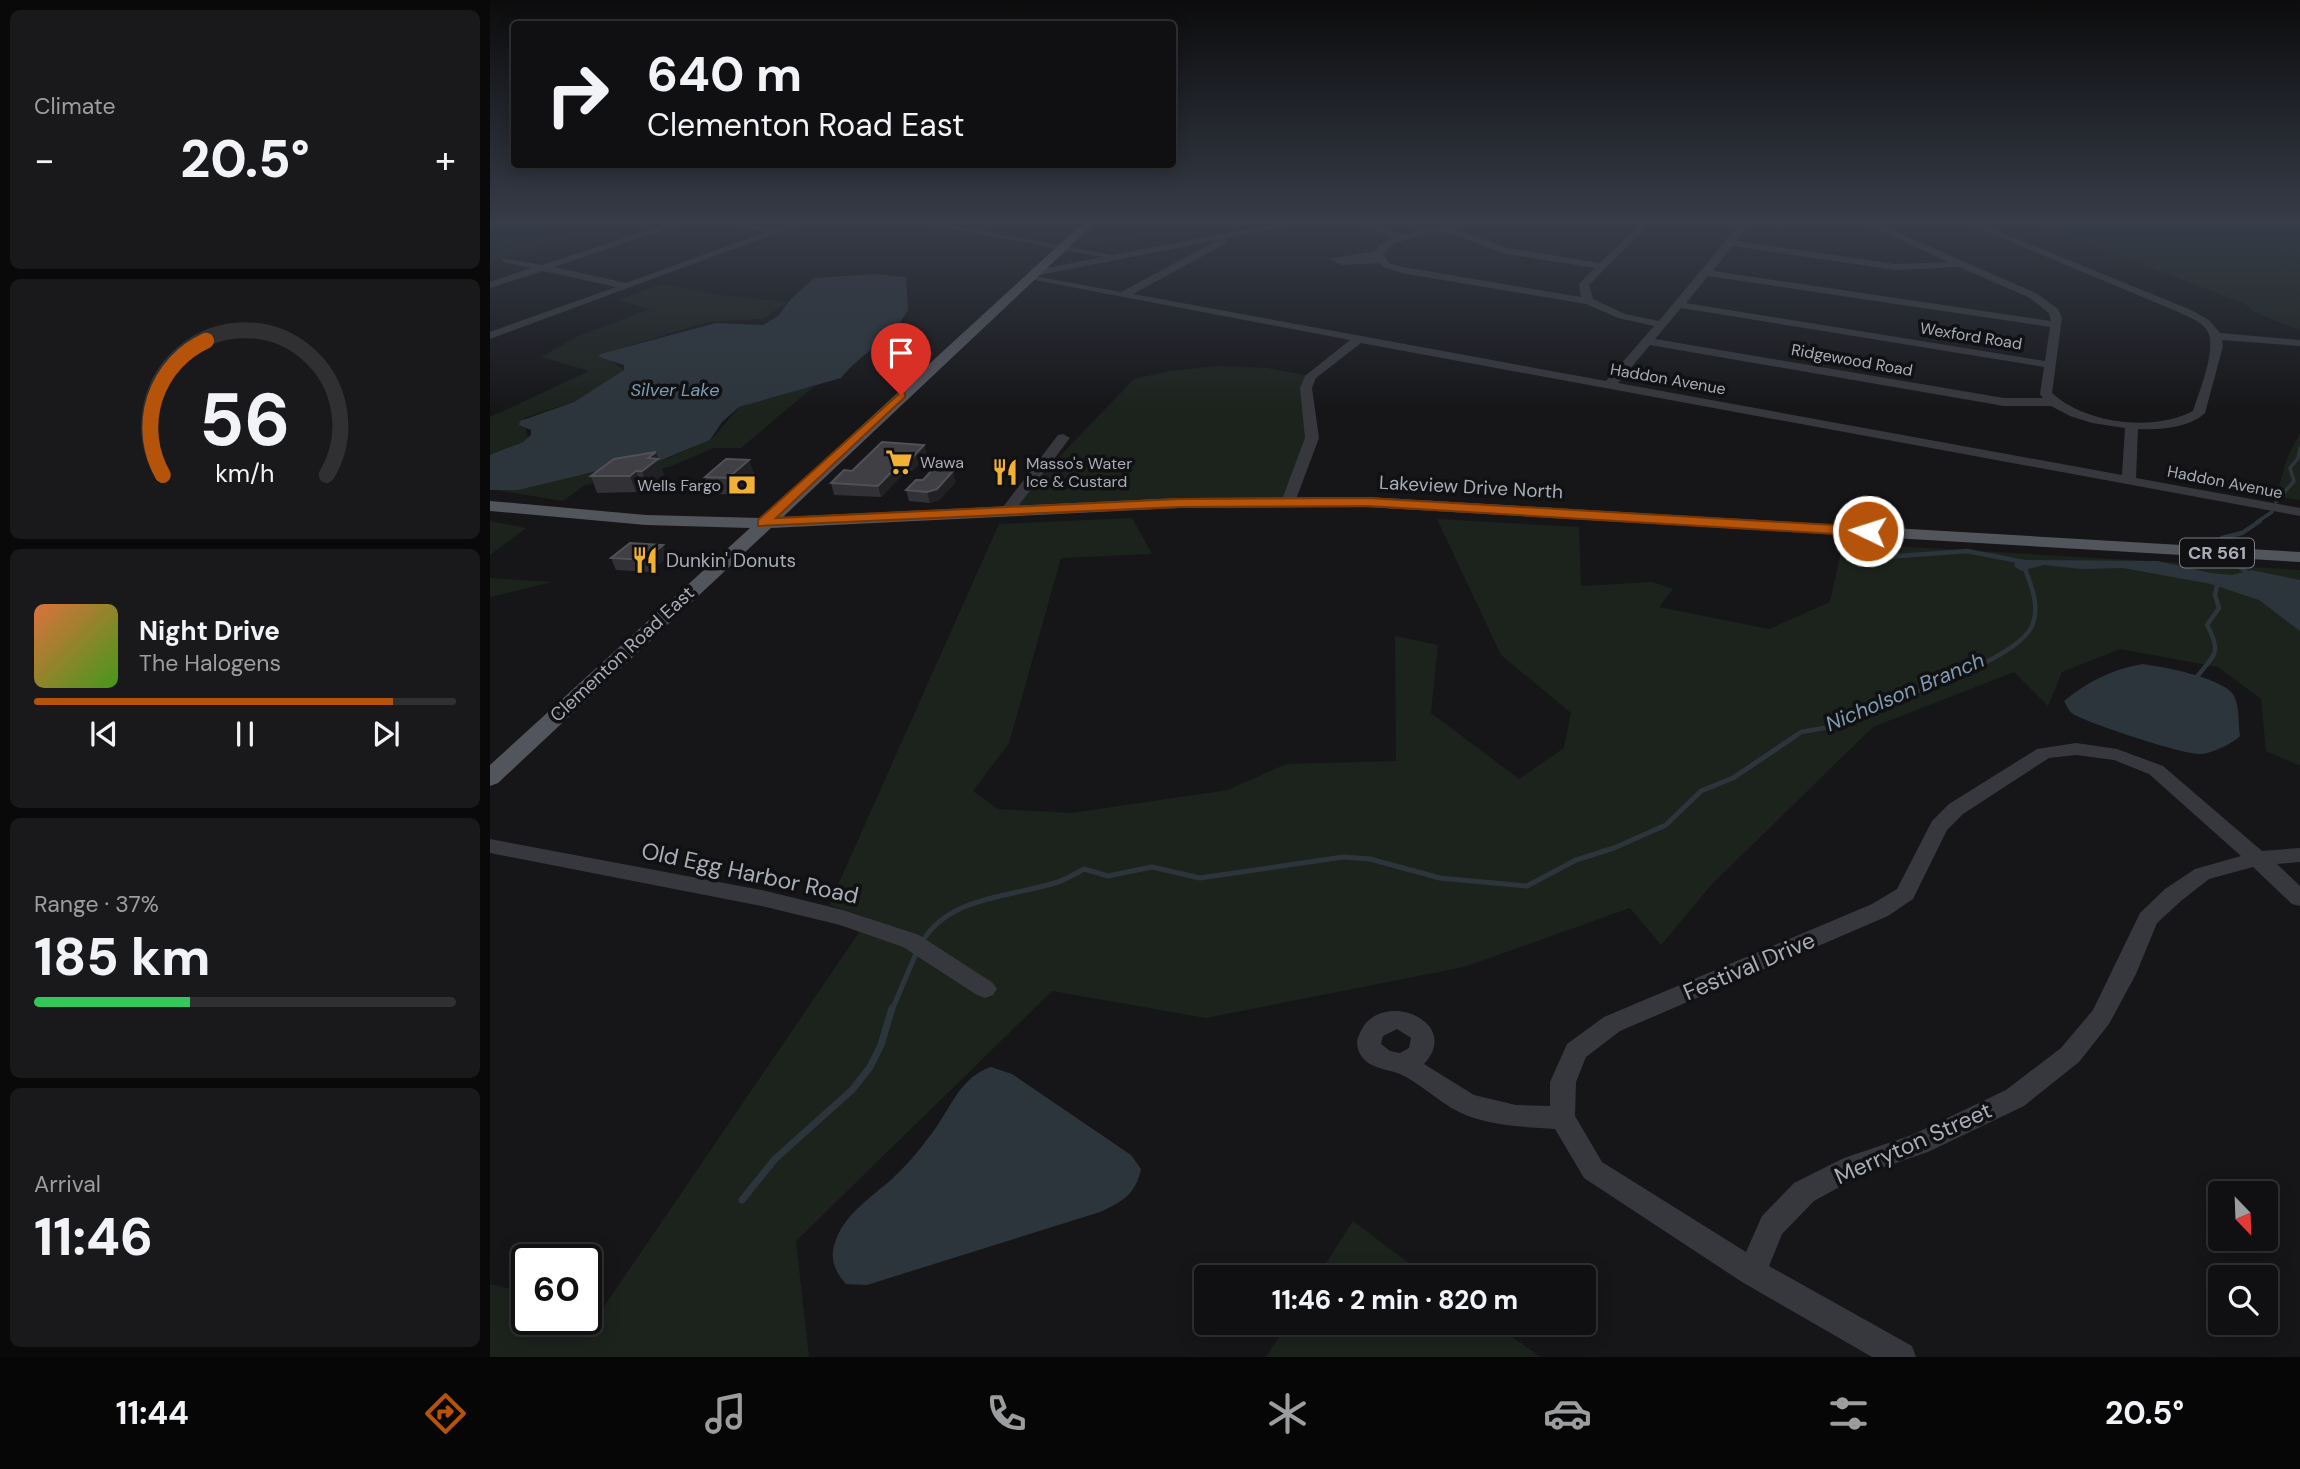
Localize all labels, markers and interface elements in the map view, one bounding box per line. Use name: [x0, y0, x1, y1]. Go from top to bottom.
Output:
text: 640 m: [647, 42, 802, 106]
icon: right: [532, 49, 623, 140]
text: Climate: [34, 91, 116, 121]
text: Clementon Road East: [647, 104, 965, 146]
text: 20.5°: [180, 125, 310, 193]
text: −: [34, 135, 55, 185]
text: +: [435, 135, 456, 185]
street label: Wexford Road: [1918, 318, 2024, 354]
pin: [871, 323, 931, 395]
icon: arrive: [882, 334, 920, 372]
street label: Ridgewood Road: [1790, 339, 1914, 381]
street label: Haddon Avenue: [1609, 359, 1727, 399]
text: 56: [199, 374, 291, 469]
water label: Silver Lake: [631, 378, 719, 402]
supermarket icon: Wawa: [884, 447, 914, 477]
place label: Wawa: [920, 452, 964, 473]
place label: Masso's Water Ice & Custard: [1026, 453, 1132, 492]
text: km/h: [215, 457, 275, 490]
restaurant icon: Masso's Water Ice & Custard: [990, 457, 1020, 487]
street label: Haddon Avenue: [2166, 461, 2284, 503]
bank icon: Wells Fargo: [727, 470, 757, 500]
street label: Lakeview Drive North: [1378, 470, 1564, 504]
place label: Wells Fargo: [637, 475, 721, 496]
position arrow: [1831, 494, 1905, 568]
road number: CR 561: [2180, 538, 2254, 568]
restaurant icon: Dunkin' Donuts: [630, 545, 660, 575]
place label: Dunkin' Donuts: [666, 548, 796, 573]
street label: Clementon Road East: [544, 581, 700, 727]
text: Night Drive: [139, 614, 280, 648]
water label: Nicholson Branch: [1821, 646, 1989, 738]
text: The Halogens: [139, 648, 281, 678]
icon: previous: [85, 715, 123, 753]
icon: pause: [226, 715, 264, 753]
icon: next: [367, 715, 405, 753]
street label: Old Egg Harbor Road: [639, 835, 861, 911]
text: Range · 37%: [34, 889, 159, 919]
text: 185 km: [34, 923, 210, 991]
street label: Festival Drive: [1679, 925, 1819, 1007]
street label: Merryton Street: [1830, 1095, 1996, 1191]
text: Arrival: [34, 1169, 101, 1199]
north arrow: [2208, 1181, 2278, 1251]
map controls: [2208, 1181, 2278, 1335]
text: 11:46: [34, 1203, 153, 1271]
speed limit sign: 60: [511, 1244, 602, 1335]
button: search: [2208, 1265, 2278, 1335]
text: 11:46 · 2 min · 820 m: [1272, 1283, 1518, 1317]
icon: directions: [421, 1389, 470, 1438]
icon: music: [701, 1389, 750, 1438]
icon: phone: [982, 1389, 1031, 1438]
icon: climate: [1263, 1389, 1312, 1438]
icon: car: [1543, 1389, 1592, 1438]
icon: filters: [1824, 1389, 1873, 1438]
text: 11:44: [116, 1392, 189, 1434]
text: 20.5°: [2105, 1392, 2184, 1434]

